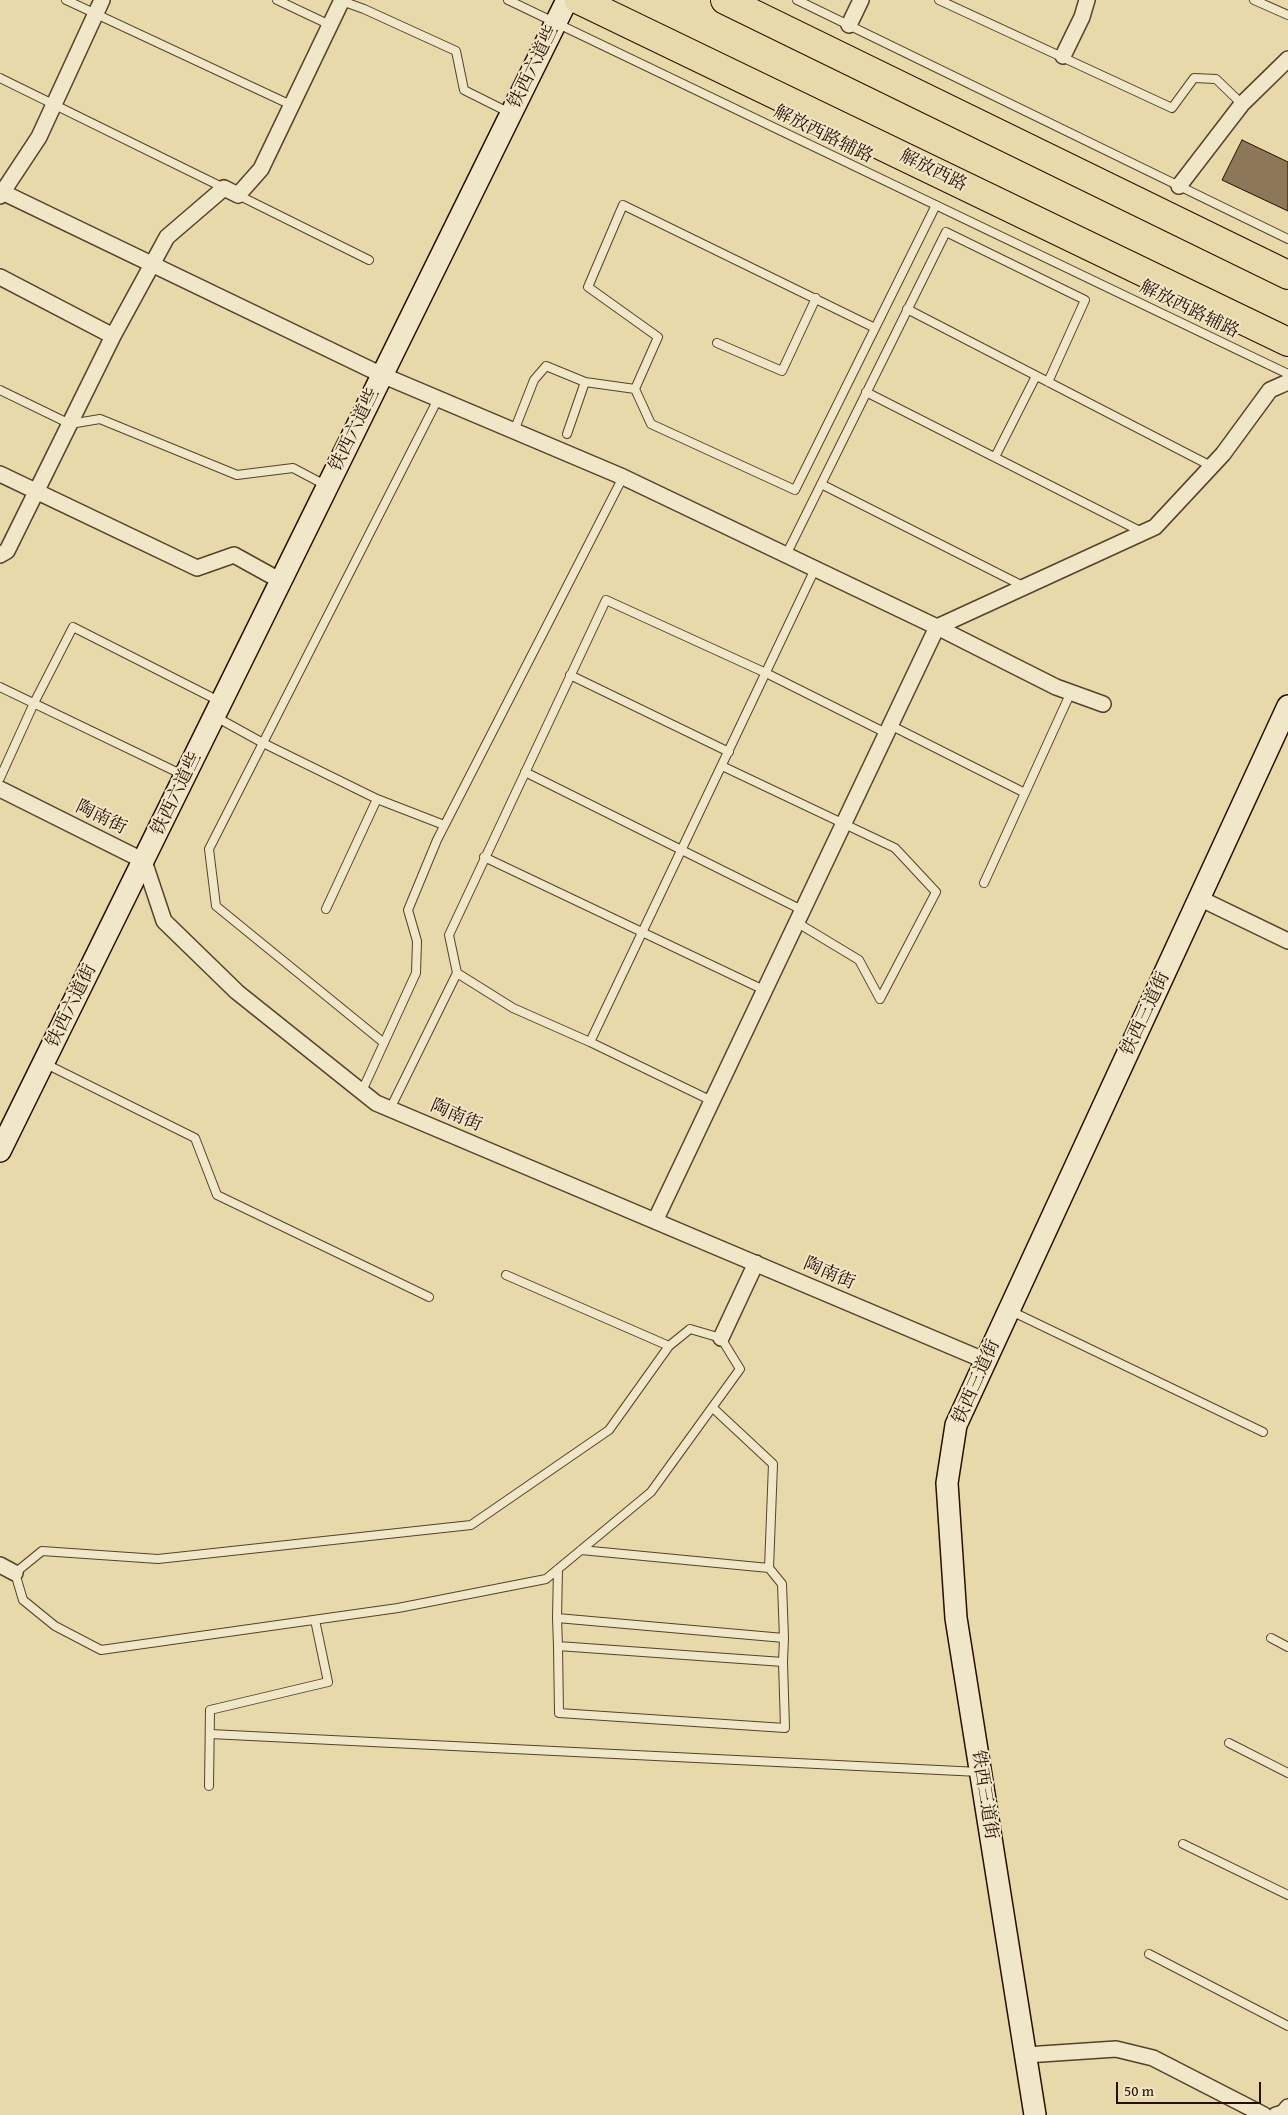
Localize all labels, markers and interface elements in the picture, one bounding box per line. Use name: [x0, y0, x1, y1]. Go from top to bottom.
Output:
street label: 铁西六道些: [505, 22, 563, 112]
street label: 解放西路辅路: [770, 102, 876, 168]
street label: 解放西路: [896, 146, 970, 196]
street label: 解放西路辅路: [1136, 277, 1242, 343]
street label: 铁西六道些: [326, 385, 384, 475]
street label: 铁西六道些: [148, 749, 206, 839]
street label: 陶南街: [72, 796, 130, 840]
street label: 铁西六道街: [43, 961, 101, 1051]
street label: 铁西三道街: [1117, 969, 1175, 1059]
street label: 陶南街: [427, 1096, 485, 1136]
street label: 陶南街: [800, 1254, 858, 1294]
street label: 铁西三道街: [949, 1336, 1005, 1428]
street label: 铁西三道街: [966, 1749, 1002, 1841]
scale bar: [1118, 2072, 1263, 2104]
text: 50 m: [1124, 2080, 1154, 2101]

